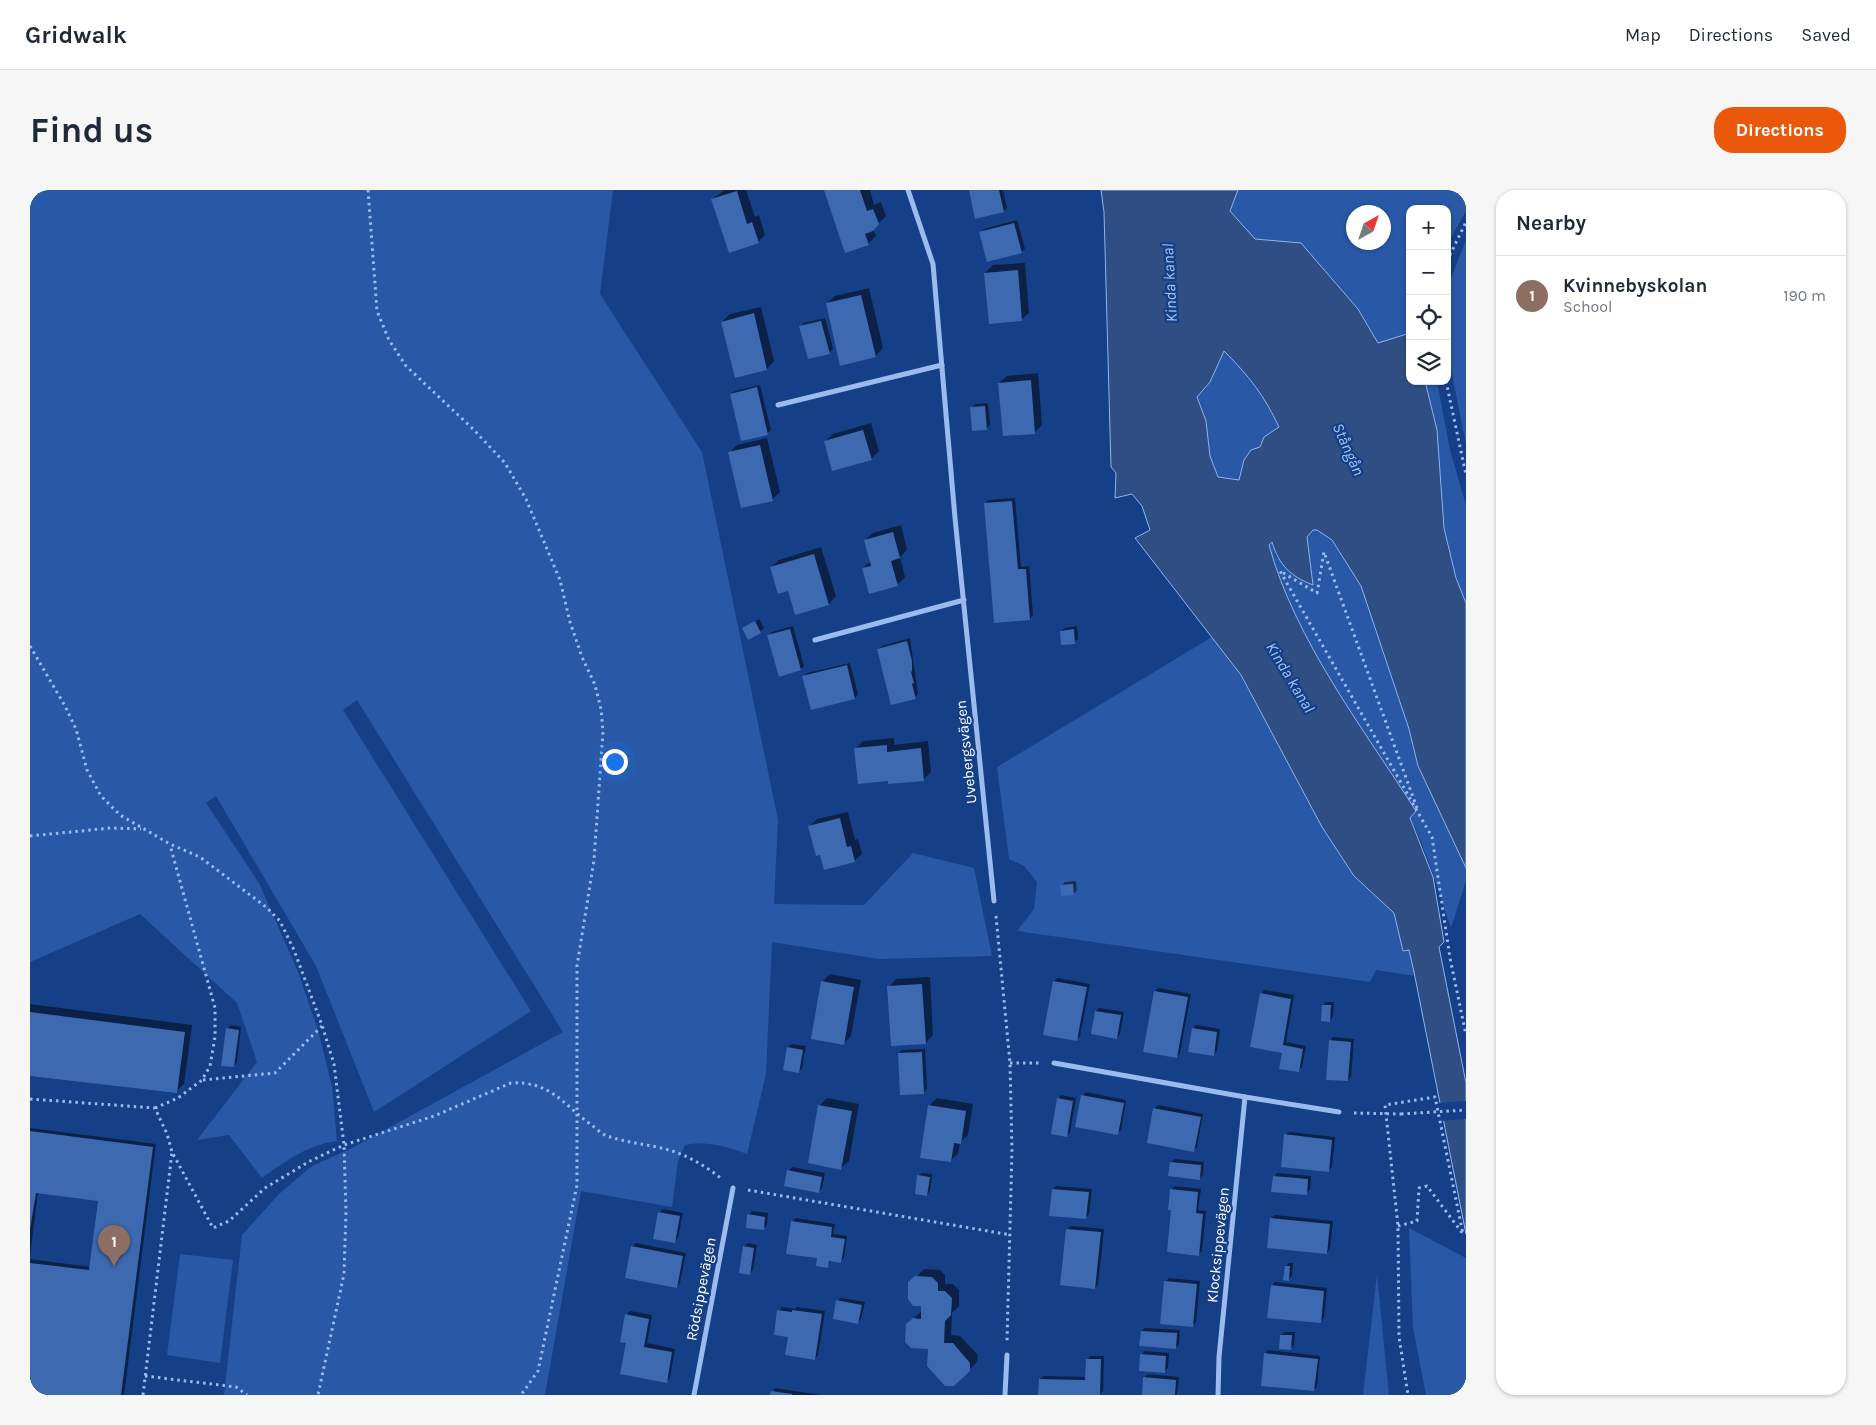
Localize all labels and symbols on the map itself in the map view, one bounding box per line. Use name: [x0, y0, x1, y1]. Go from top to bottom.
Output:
north arrow: [1346, 205, 1391, 250]
water label: Kinda kanal: [1158, 243, 1181, 323]
water label: Stångån: [1329, 420, 1369, 479]
water label: Kinda kanal: [1262, 639, 1319, 716]
street label: Uvebergsvägen: [952, 699, 980, 805]
your location: [602, 749, 628, 775]
street label: Klocksippevägen: [1203, 1186, 1233, 1304]
pin: 1: [98, 1225, 130, 1266]
street label: Rödsippevägen: [682, 1236, 720, 1342]

